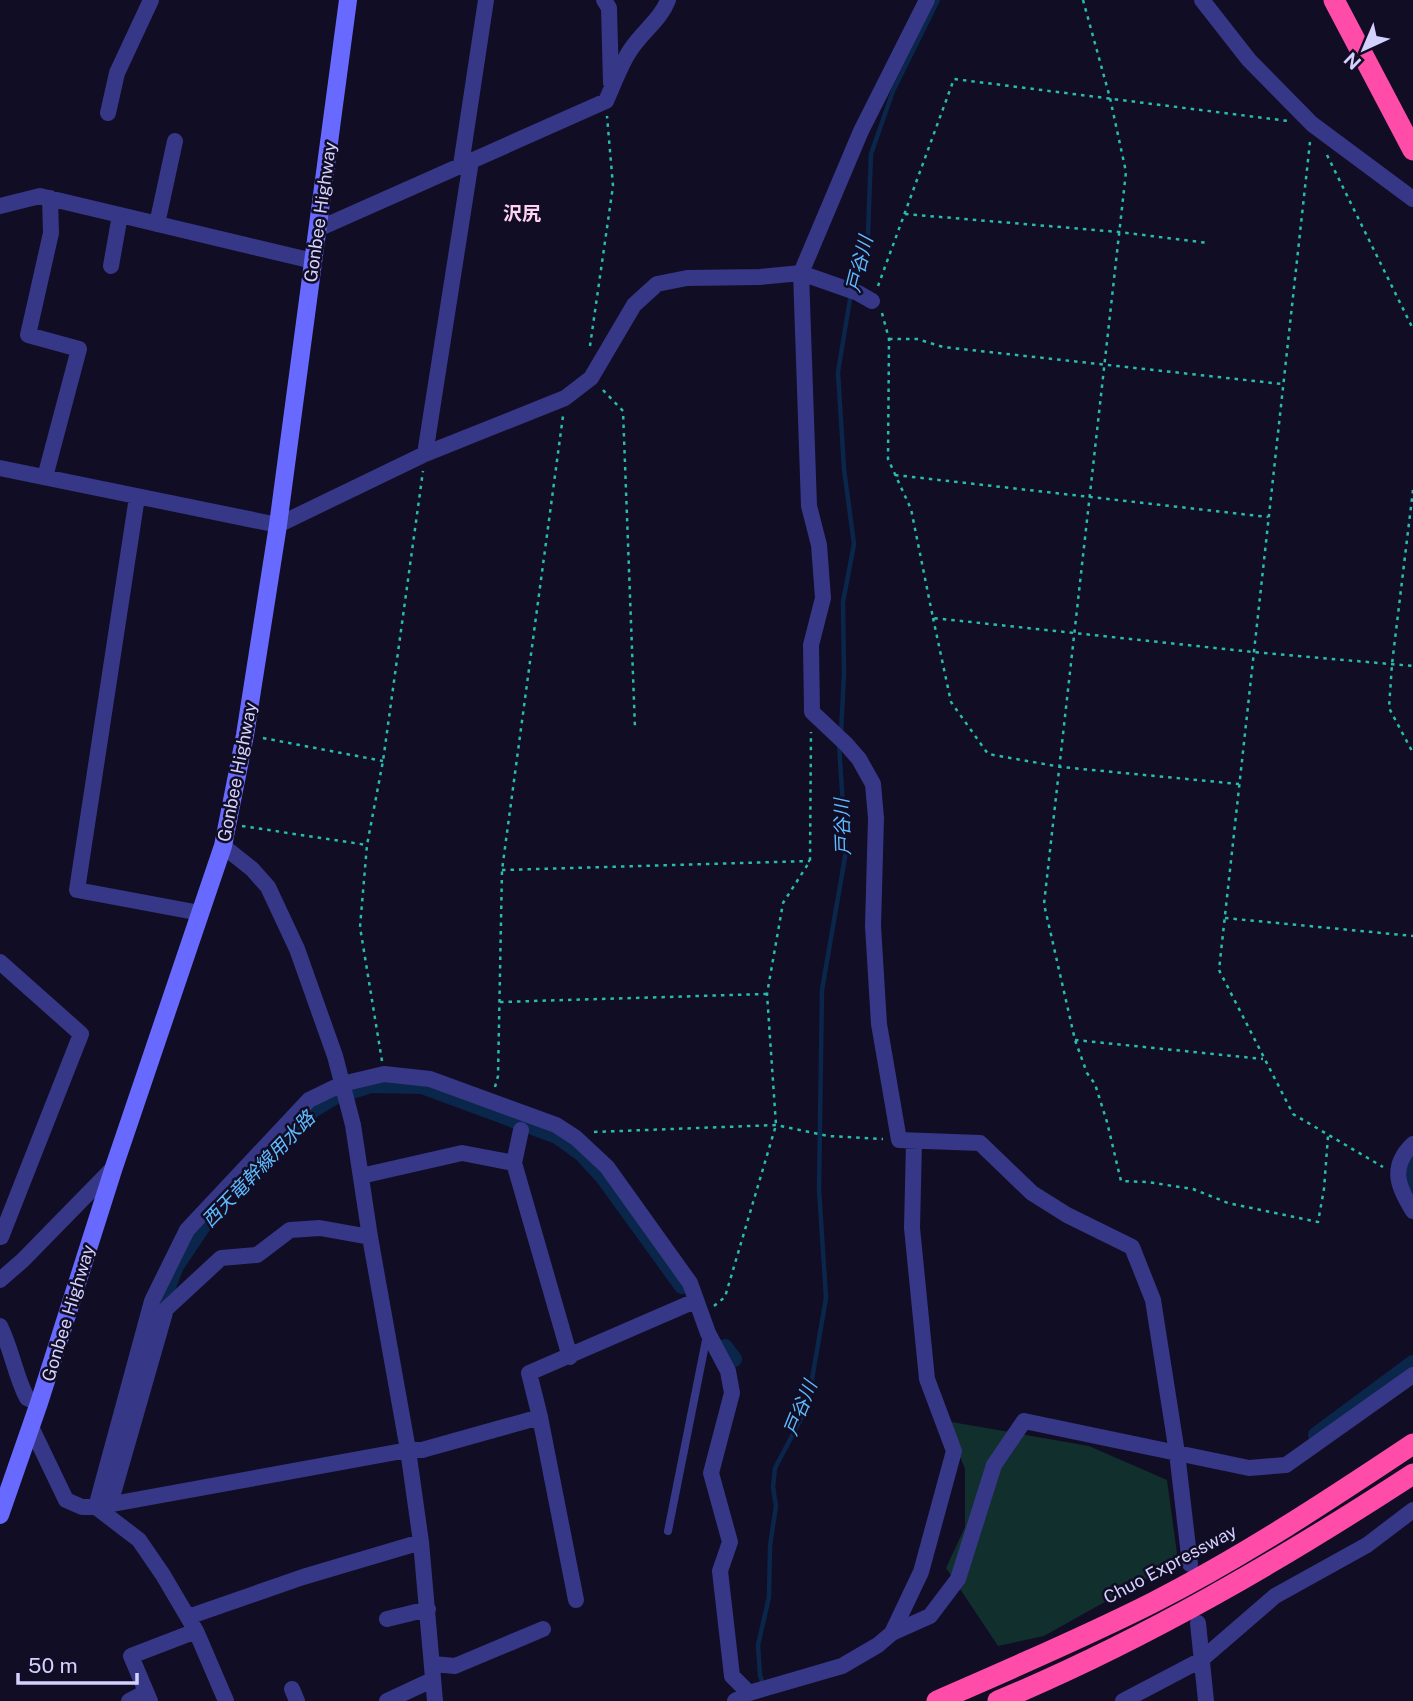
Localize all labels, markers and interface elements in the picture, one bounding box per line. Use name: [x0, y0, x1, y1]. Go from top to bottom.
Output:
north arrow: [1329, 14, 1399, 84]
text: N: [1339, 48, 1365, 74]
street label: Gonbee Highway: [300, 140, 340, 284]
district label: 沢尻: [503, 202, 541, 224]
water label: 戸谷川: [841, 232, 877, 294]
street label: Gonbee Highway: [213, 700, 261, 844]
water label: 戸谷川: [830, 796, 854, 856]
water label: 西天竜幹線用水路: [197, 1105, 320, 1231]
street label: Gonbee Highway: [37, 1242, 99, 1384]
water label: 戸谷川: [779, 1376, 822, 1439]
street label: Chuo Expressway: [1100, 1520, 1241, 1608]
scale bar: [18, 1642, 136, 1686]
text: 50 m: [28, 1653, 78, 1678]

